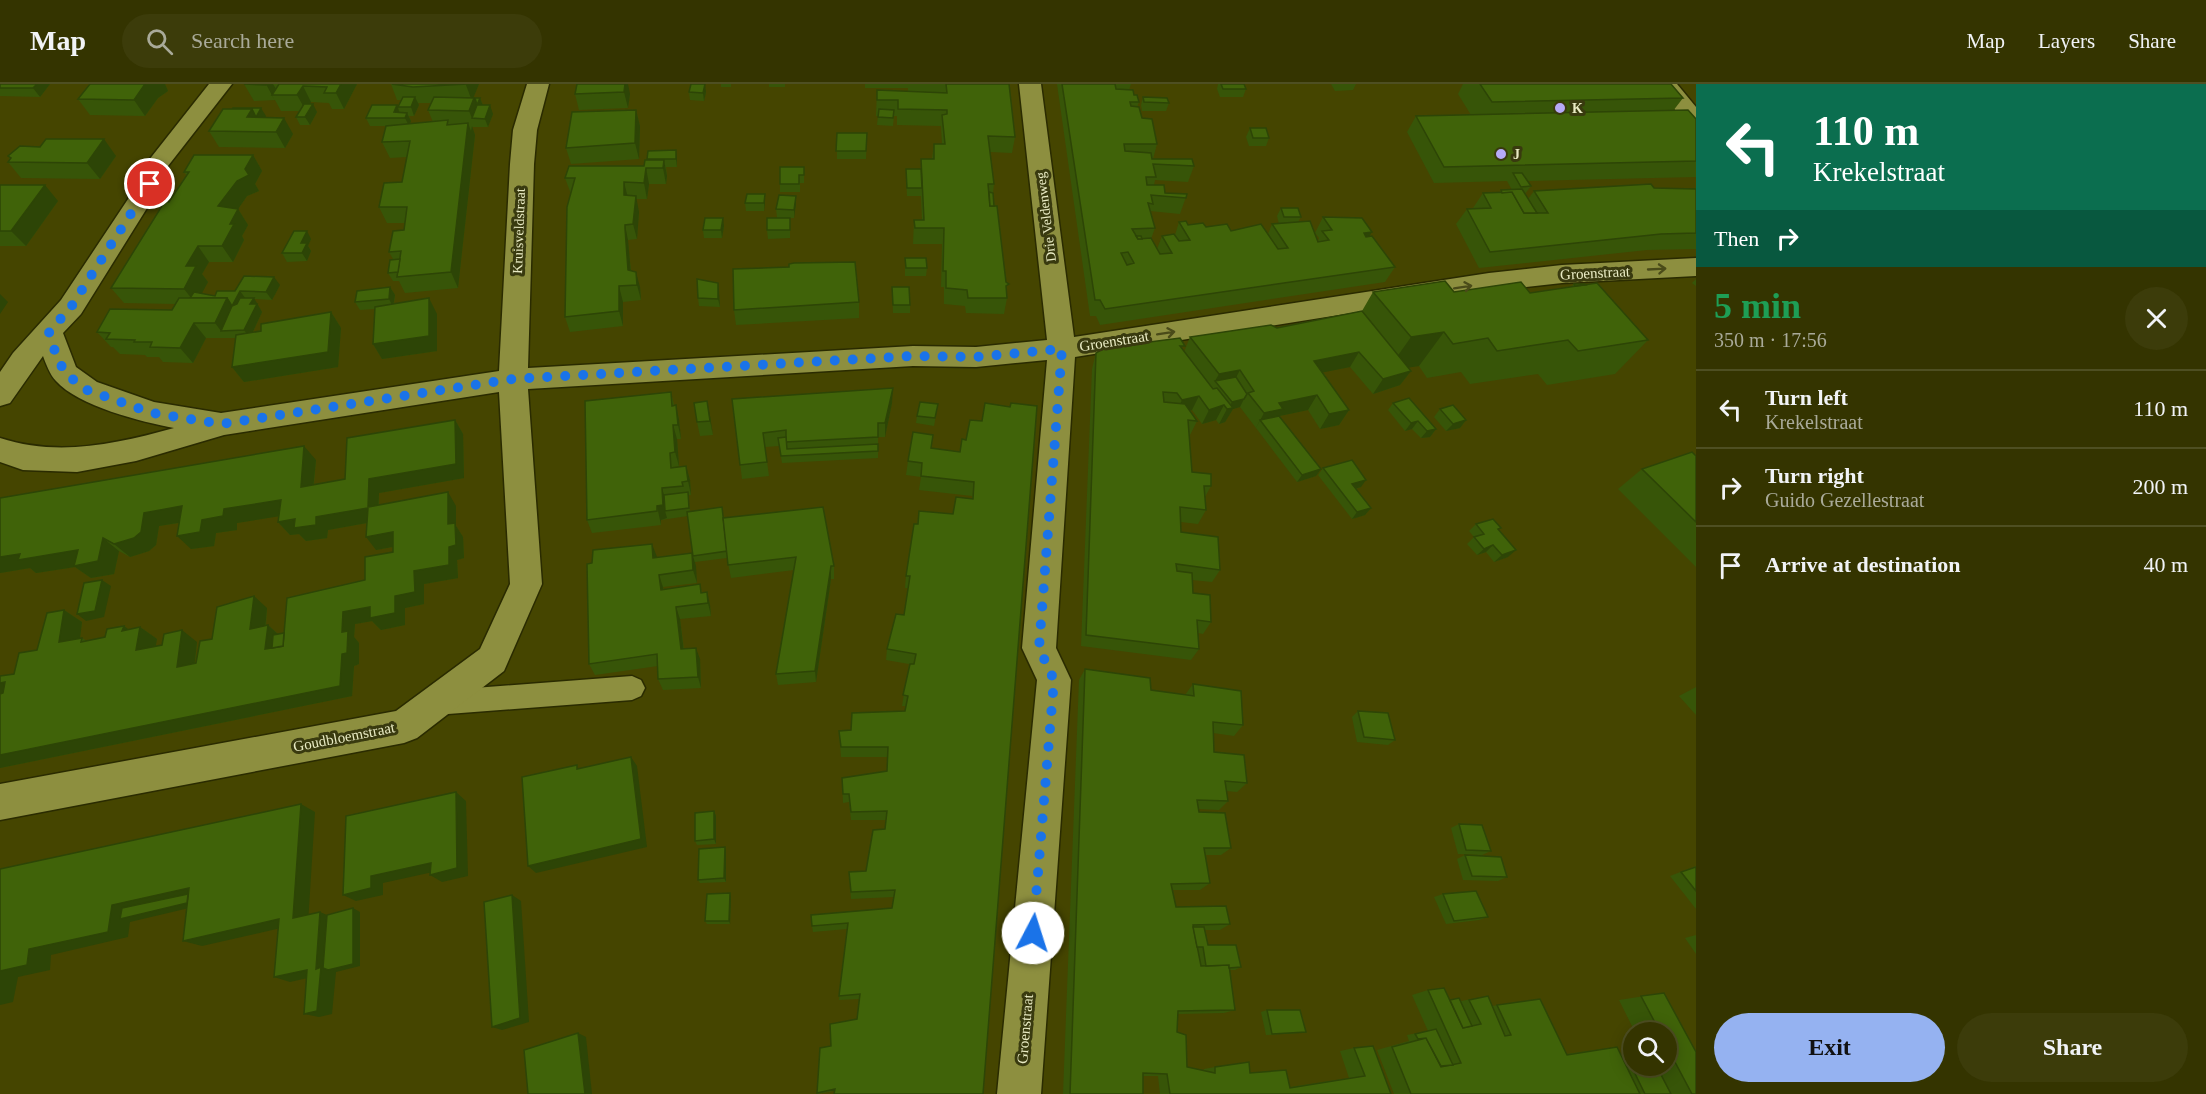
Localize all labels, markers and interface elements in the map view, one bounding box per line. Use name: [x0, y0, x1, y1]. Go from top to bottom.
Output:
search box: [122, 14, 542, 68]
text: Map: [30, 25, 86, 56]
icon: search: [143, 25, 176, 58]
text: Search here: [191, 28, 294, 53]
text: Map: [1967, 29, 2005, 53]
text: Layers: [2038, 29, 2095, 53]
text: Share: [2128, 29, 2176, 53]
marker: K: [1553, 101, 1567, 115]
place label: K: [1572, 101, 1583, 116]
icon: left: [1714, 108, 1792, 186]
text: 110 m: [1813, 108, 1919, 154]
marker: J: [1494, 147, 1508, 161]
place label: J: [1513, 147, 1520, 162]
text: Krekelstraat: [1813, 157, 1945, 187]
pin: [124, 158, 175, 209]
icon: arrive: [133, 167, 166, 200]
street label: Drie Veldenweg: [1033, 171, 1059, 263]
street label: Kruisveldstraat: [510, 188, 528, 274]
icon: right: [1771, 222, 1804, 255]
text: Then: [1714, 226, 1759, 251]
street label: Groenstraat: [1560, 263, 1631, 283]
one-way arrow: [1646, 264, 1666, 275]
one-way arrow: [1453, 281, 1472, 292]
text: 5 min: [1714, 286, 1801, 326]
button: close: [2125, 287, 2188, 350]
street label: Groenstraat: [1078, 327, 1151, 354]
one-way arrow: [1156, 327, 1176, 338]
text: 350 m · 17:56: [1714, 329, 1827, 351]
text: Turn left: [1765, 385, 1848, 410]
icon: left: [1714, 393, 1747, 426]
text: 110 m: [2133, 396, 2188, 421]
text: Krekelstraat: [1765, 411, 1863, 433]
text: Turn right: [1765, 463, 1864, 488]
icon: right: [1714, 471, 1747, 504]
text: 200 m: [2132, 474, 2188, 499]
text: Guido Gezellestraat: [1765, 489, 1924, 511]
icon: arrive: [1714, 549, 1747, 582]
text: Arrive at destination: [1765, 552, 1961, 577]
text: 40 m: [2143, 552, 2188, 577]
street label: Goudbloemstraat: [292, 719, 397, 755]
position arrow: [1001, 901, 1065, 965]
street label: Groenstraat: [1014, 993, 1036, 1065]
button: Exit: [1714, 1013, 1945, 1082]
button: Share: [1957, 1013, 2188, 1082]
map controls: [1623, 1022, 1677, 1076]
button: search: [1623, 1022, 1677, 1076]

